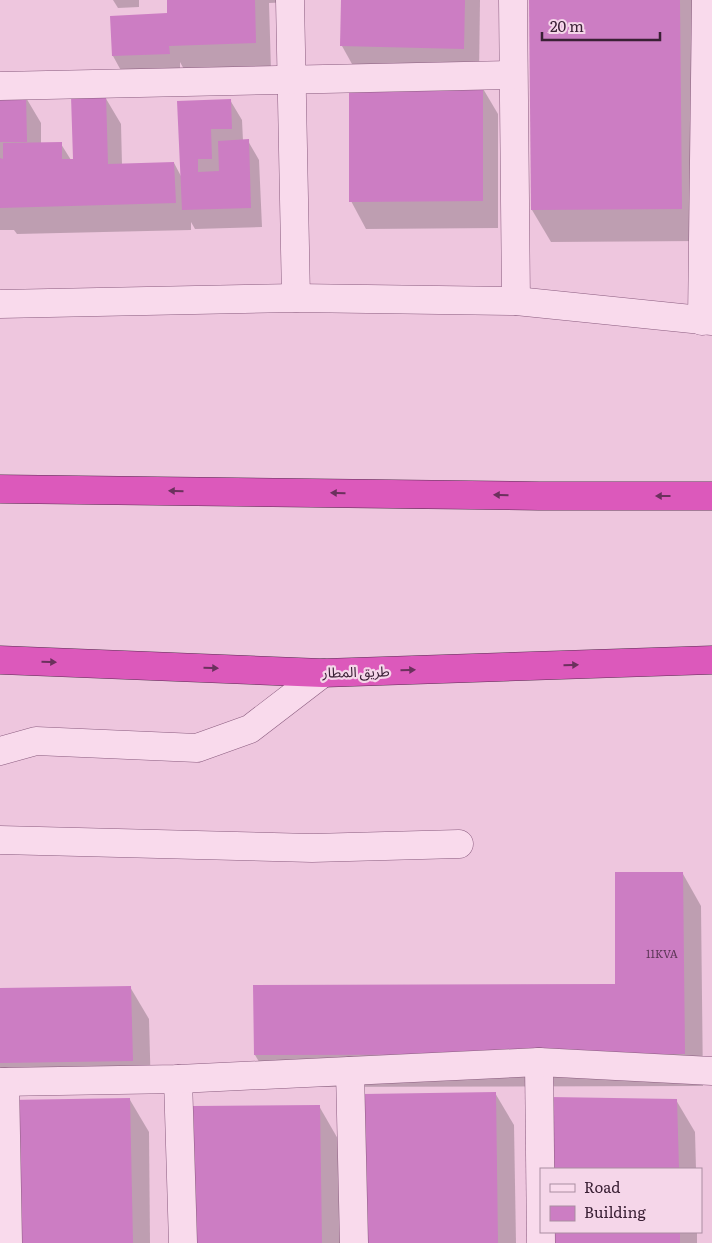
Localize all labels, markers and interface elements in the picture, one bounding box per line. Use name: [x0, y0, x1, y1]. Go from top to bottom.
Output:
scale bar: [542, 10, 660, 42]
text: 20 m: [550, 14, 584, 37]
one-way arrow: [168, 487, 184, 495]
one-way arrow: [330, 489, 346, 497]
one-way arrow: [493, 491, 509, 499]
one-way arrow: [655, 492, 671, 500]
one-way arrow: [41, 658, 57, 666]
street label: طريق المطار: [321, 660, 390, 683]
one-way arrow: [563, 661, 579, 669]
one-way arrow: [203, 665, 219, 673]
one-way arrow: [401, 666, 417, 674]
house number: 11KVA: [646, 945, 678, 961]
legend: [540, 1168, 702, 1233]
text: Road: [584, 1175, 620, 1198]
text: Building: [584, 1200, 646, 1223]

